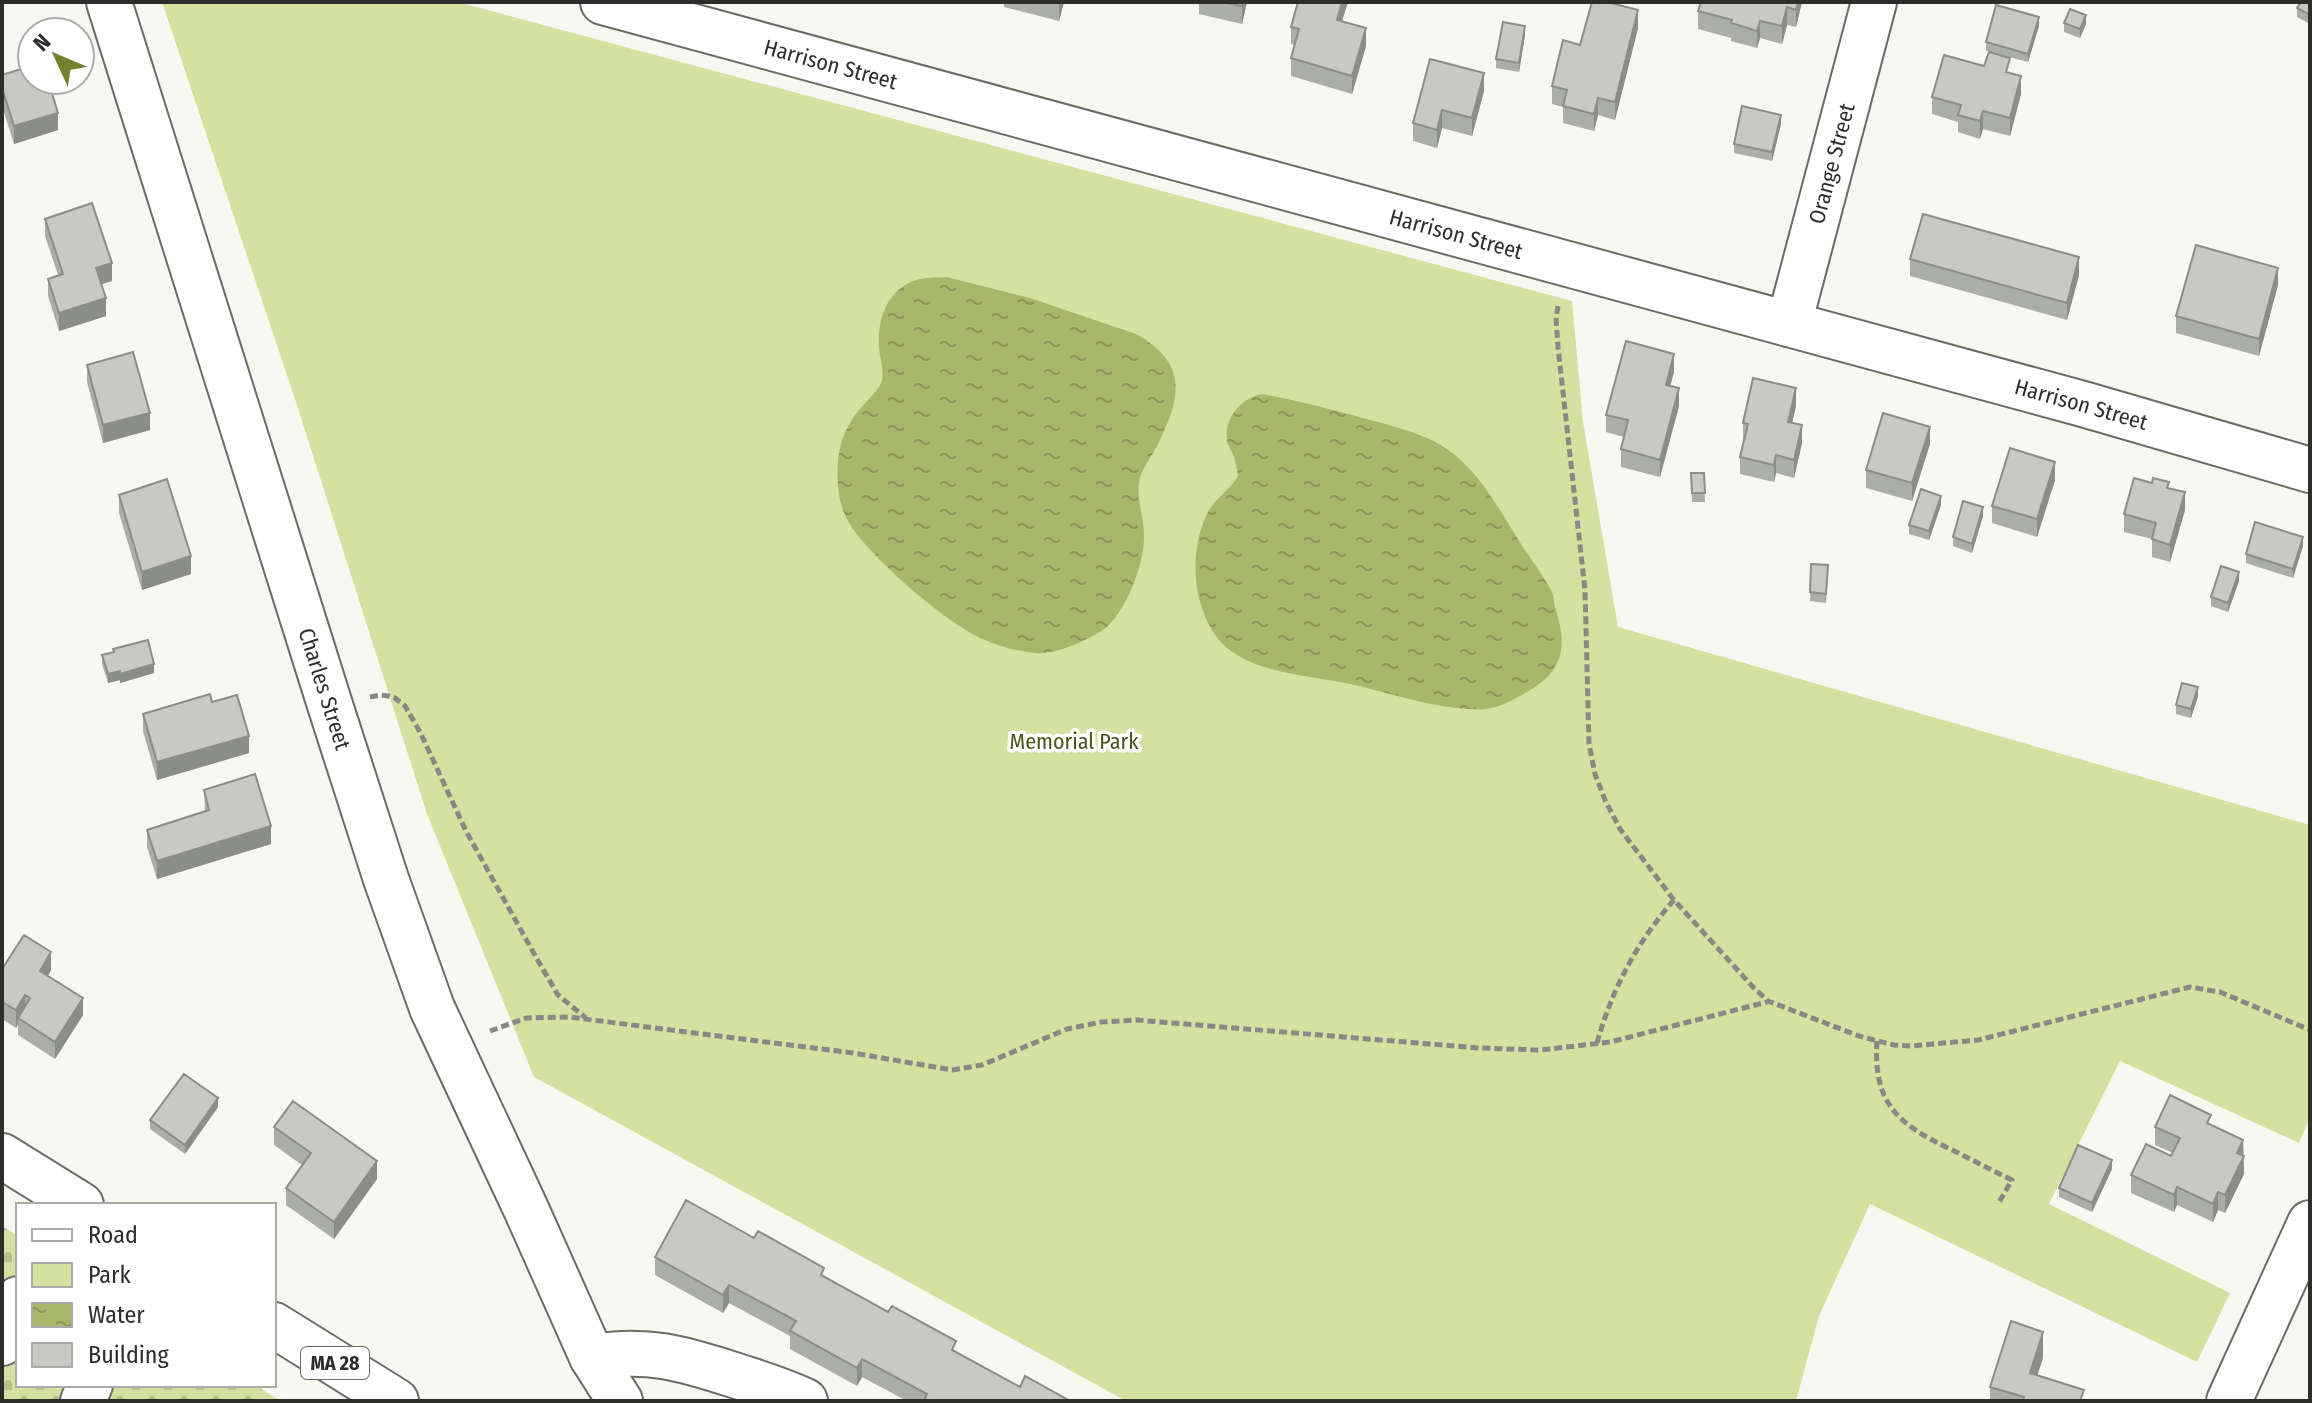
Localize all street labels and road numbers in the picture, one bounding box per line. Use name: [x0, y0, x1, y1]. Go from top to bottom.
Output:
street label: Harrison Street: [761, 33, 901, 96]
street label: Orange Street: [1803, 100, 1861, 227]
street label: Harrison Street: [1386, 203, 1526, 265]
street label: Harrison Street: [2012, 373, 2152, 436]
street label: Charles Street: [293, 625, 357, 754]
road number: MA 28: [301, 1347, 369, 1379]

